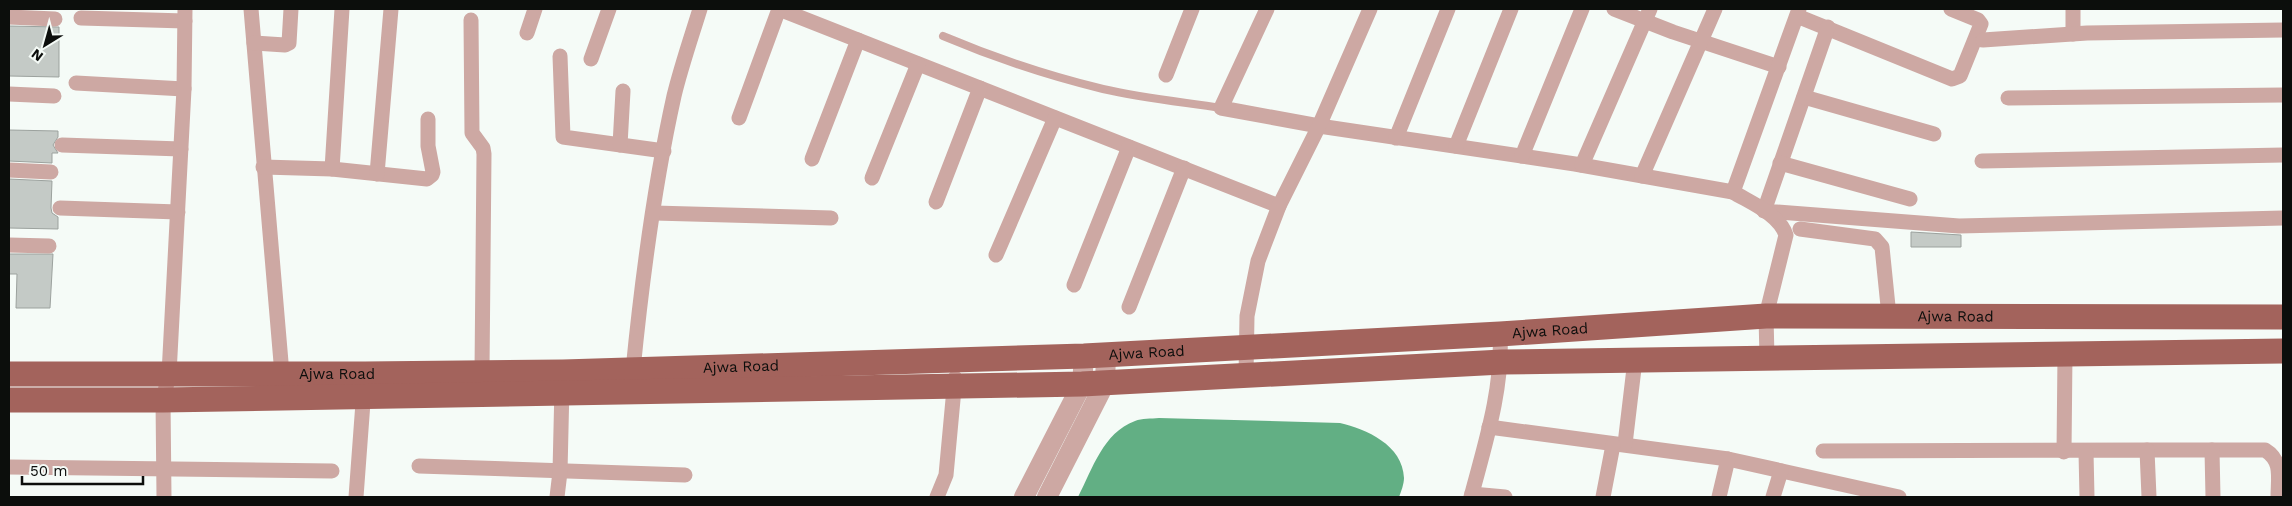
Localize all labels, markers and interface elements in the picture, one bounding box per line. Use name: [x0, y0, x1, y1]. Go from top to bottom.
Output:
north arrow: [20, 20, 70, 70]
text: N: [28, 46, 46, 65]
street label: Ajwa Road: [1917, 307, 1994, 325]
street label: Ajwa Road: [1511, 319, 1589, 342]
street label: Ajwa Road: [1108, 342, 1185, 364]
street label: Ajwa Road: [703, 356, 779, 377]
street label: Ajwa Road: [299, 365, 375, 383]
scale bar: [22, 454, 144, 486]
text: 50 m: [30, 462, 67, 480]

